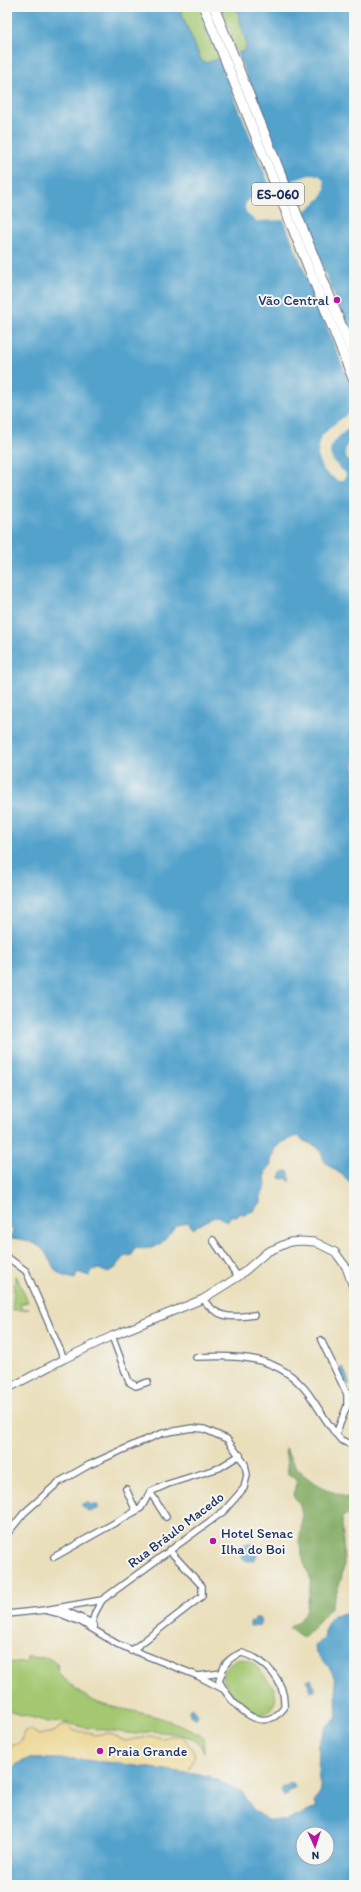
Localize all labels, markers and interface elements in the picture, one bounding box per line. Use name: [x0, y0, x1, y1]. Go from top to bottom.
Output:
road number: ES-060: [252, 183, 304, 205]
place label: Vão Central: [258, 292, 329, 309]
marker: Vão Central: [332, 295, 342, 305]
street label: Rua Bráulo Macedo: [125, 1488, 227, 1572]
place label: Hotel Senac Ilha do Boi: [221, 1525, 294, 1558]
marker: Hotel Senac Ilha do Boi: [208, 1536, 218, 1546]
place label: Praia Grande: [108, 1743, 188, 1760]
marker: Praia Grande: [95, 1746, 105, 1756]
north arrow: [295, 1826, 335, 1866]
text: N: [311, 1849, 320, 1862]

